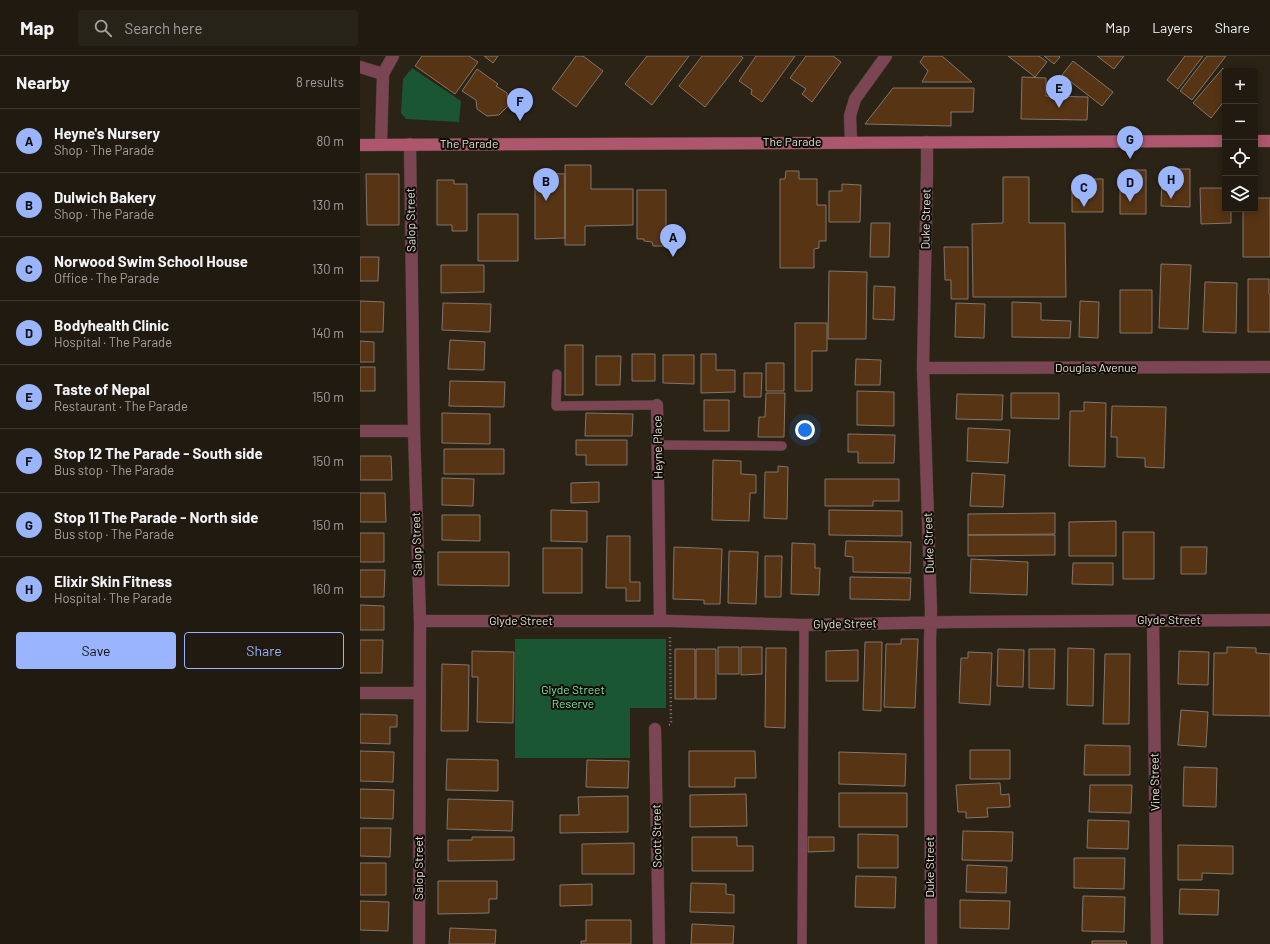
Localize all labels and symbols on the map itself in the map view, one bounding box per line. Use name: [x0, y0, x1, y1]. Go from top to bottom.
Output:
pin: E: [1046, 75, 1072, 108]
pin: F: [507, 88, 533, 121]
pin: G: [1117, 126, 1143, 159]
street label: The Parade: [763, 134, 821, 148]
street label: The Parade: [440, 136, 498, 150]
pin: H: [1158, 166, 1184, 199]
pin: B: [533, 168, 559, 201]
pin: D: [1117, 169, 1143, 202]
pin: C: [1071, 174, 1097, 207]
street label: Salop Street: [402, 188, 418, 252]
street label: Duke Street: [917, 188, 933, 250]
pin: A: [660, 224, 686, 257]
street label: Douglas Avenue: [1055, 360, 1137, 374]
street label: Heyne Place: [649, 415, 665, 479]
your location: [795, 420, 815, 440]
street label: Salop Street: [408, 512, 424, 576]
street label: Duke Street: [920, 512, 936, 574]
street label: Glyde Street: [1137, 612, 1201, 626]
street label: Glyde Street: [489, 613, 553, 627]
street label: Glyde Street: [813, 615, 877, 631]
park label: Glyde Street Reserve: [541, 682, 605, 710]
street label: Vine Street: [1146, 753, 1162, 811]
street label: Scott Street: [648, 804, 664, 868]
street label: Salop Street: [411, 836, 425, 900]
street label: Duke Street: [922, 836, 936, 898]

